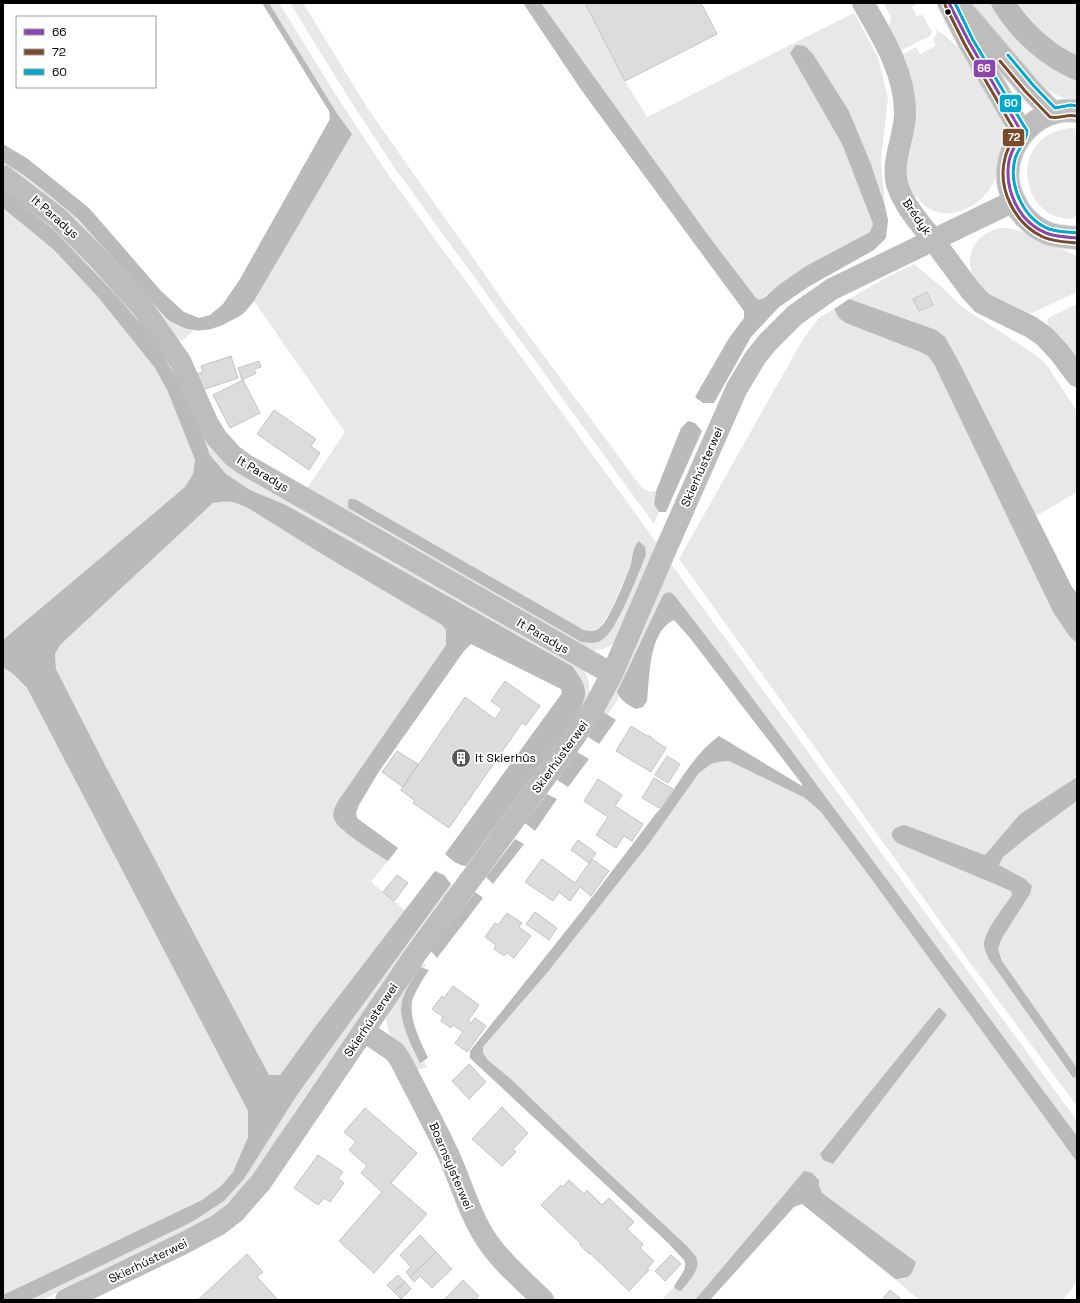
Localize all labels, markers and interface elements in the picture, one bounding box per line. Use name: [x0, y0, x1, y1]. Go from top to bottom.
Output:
unlabelled marker: [943, 7, 953, 17]
legend: [16, 16, 156, 88]
text: 66: [52, 24, 67, 40]
text: 72: [52, 44, 66, 60]
line badge: 66: [973, 59, 996, 78]
text: 66: [977, 61, 991, 75]
text: 60: [52, 64, 67, 80]
line badge: 60: [999, 94, 1022, 113]
text: 60: [1004, 96, 1018, 110]
line badge: 72: [1002, 128, 1025, 147]
text: 72: [1008, 130, 1021, 144]
street label: It Paradys: [28, 192, 82, 242]
street label: Brédyk: [899, 196, 936, 239]
street label: Skierhústerwei: [677, 425, 727, 509]
street label: It Paradys: [234, 452, 292, 496]
street label: It Paradys: [514, 615, 572, 657]
street label: Skierhústerwei: [528, 718, 592, 796]
building icon: It Skierhûs: [450, 747, 472, 769]
place label: It Skierhûs: [475, 750, 536, 766]
street label: Skierhústerwei: [340, 980, 402, 1060]
street label: Boarnsylsterwei: [425, 1120, 477, 1212]
street label: Skierhústerwei: [106, 1235, 190, 1287]

